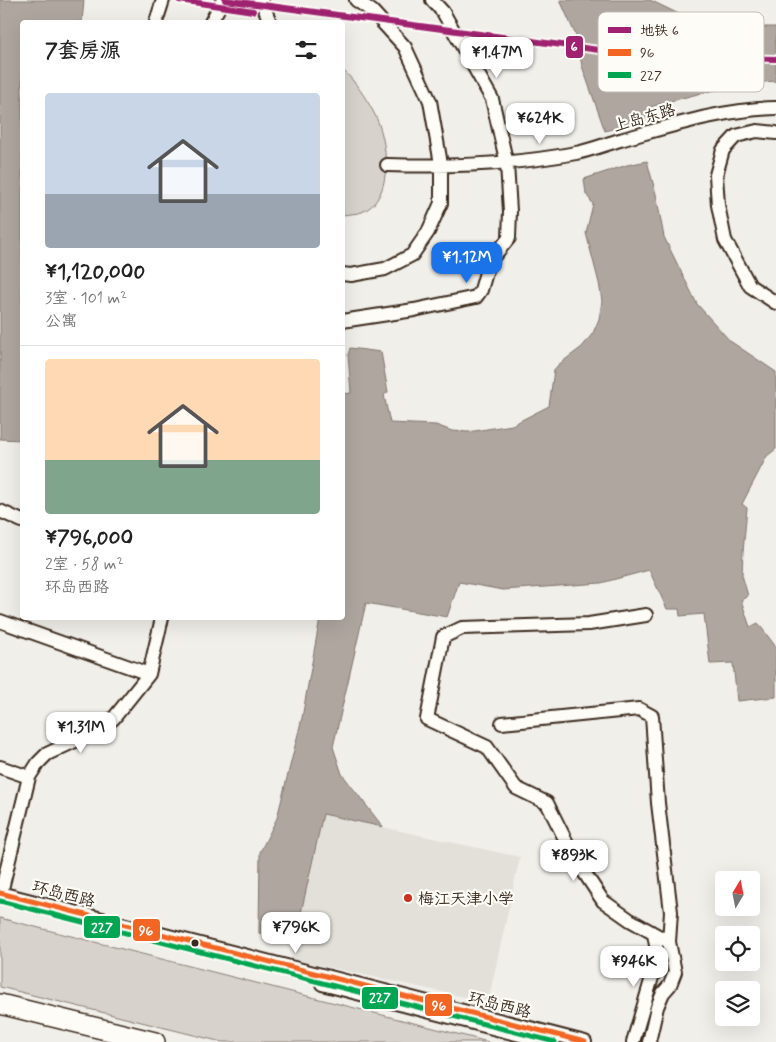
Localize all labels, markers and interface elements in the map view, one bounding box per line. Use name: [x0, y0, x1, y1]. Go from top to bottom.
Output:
legend: [598, 12, 764, 92]
text: 地铁 6: [640, 22, 679, 40]
line badge: 6: [565, 35, 584, 59]
icon: filters: [292, 36, 320, 64]
pin: ¥1.47M: [456, 36, 538, 79]
text: 7套房源: [45, 37, 121, 65]
text: 6: [570, 38, 578, 56]
text: ¥1.47M: [471, 42, 523, 63]
text: 96: [640, 44, 655, 62]
text: 227: [640, 67, 662, 85]
street label: 上岛东路: [611, 100, 678, 137]
pin: ¥624K: [505, 102, 575, 145]
text: ¥624K: [517, 108, 563, 129]
icon: home: [138, 126, 228, 216]
pin: ¥1.12M: [426, 242, 508, 284]
text: ¥1.12M: [442, 247, 492, 268]
text: ¥1,120,000: [45, 258, 145, 286]
text: 3室 · 101 m²: [45, 288, 127, 309]
text: 公寓: [45, 311, 77, 332]
icon: home: [138, 391, 228, 481]
text: ¥796,000: [45, 524, 133, 552]
text: 2室 · 58 m²: [45, 554, 124, 575]
text: 环岛西路: [45, 577, 109, 598]
pin: ¥1.31M: [40, 712, 122, 754]
text: ¥1.31M: [57, 717, 105, 738]
pin: ¥893K: [539, 840, 609, 882]
text: ¥893K: [551, 845, 597, 866]
north arrow: [715, 871, 760, 916]
map controls: [715, 871, 760, 1026]
street label: 环岛西路: [30, 877, 97, 912]
place label: 梅江天津小学: [418, 889, 514, 910]
marker: 梅江天津小学: [402, 892, 414, 904]
pin: ¥796K: [261, 912, 331, 954]
line badge: 227: [83, 915, 121, 939]
text: ¥796K: [272, 917, 320, 938]
line badge: 96: [132, 918, 161, 942]
text: 227: [91, 919, 113, 937]
text: 96: [139, 922, 154, 940]
button: locate: [715, 926, 760, 971]
unlabelled marker: [190, 938, 200, 948]
pin: ¥946K: [599, 946, 669, 988]
text: ¥946K: [611, 951, 657, 972]
button: layers: [715, 981, 760, 1026]
line badge: 227: [361, 986, 399, 1010]
street label: 环岛西路: [466, 988, 533, 1023]
text: 227: [369, 989, 391, 1007]
line badge: 96: [424, 993, 453, 1017]
text: 96: [432, 997, 447, 1015]

